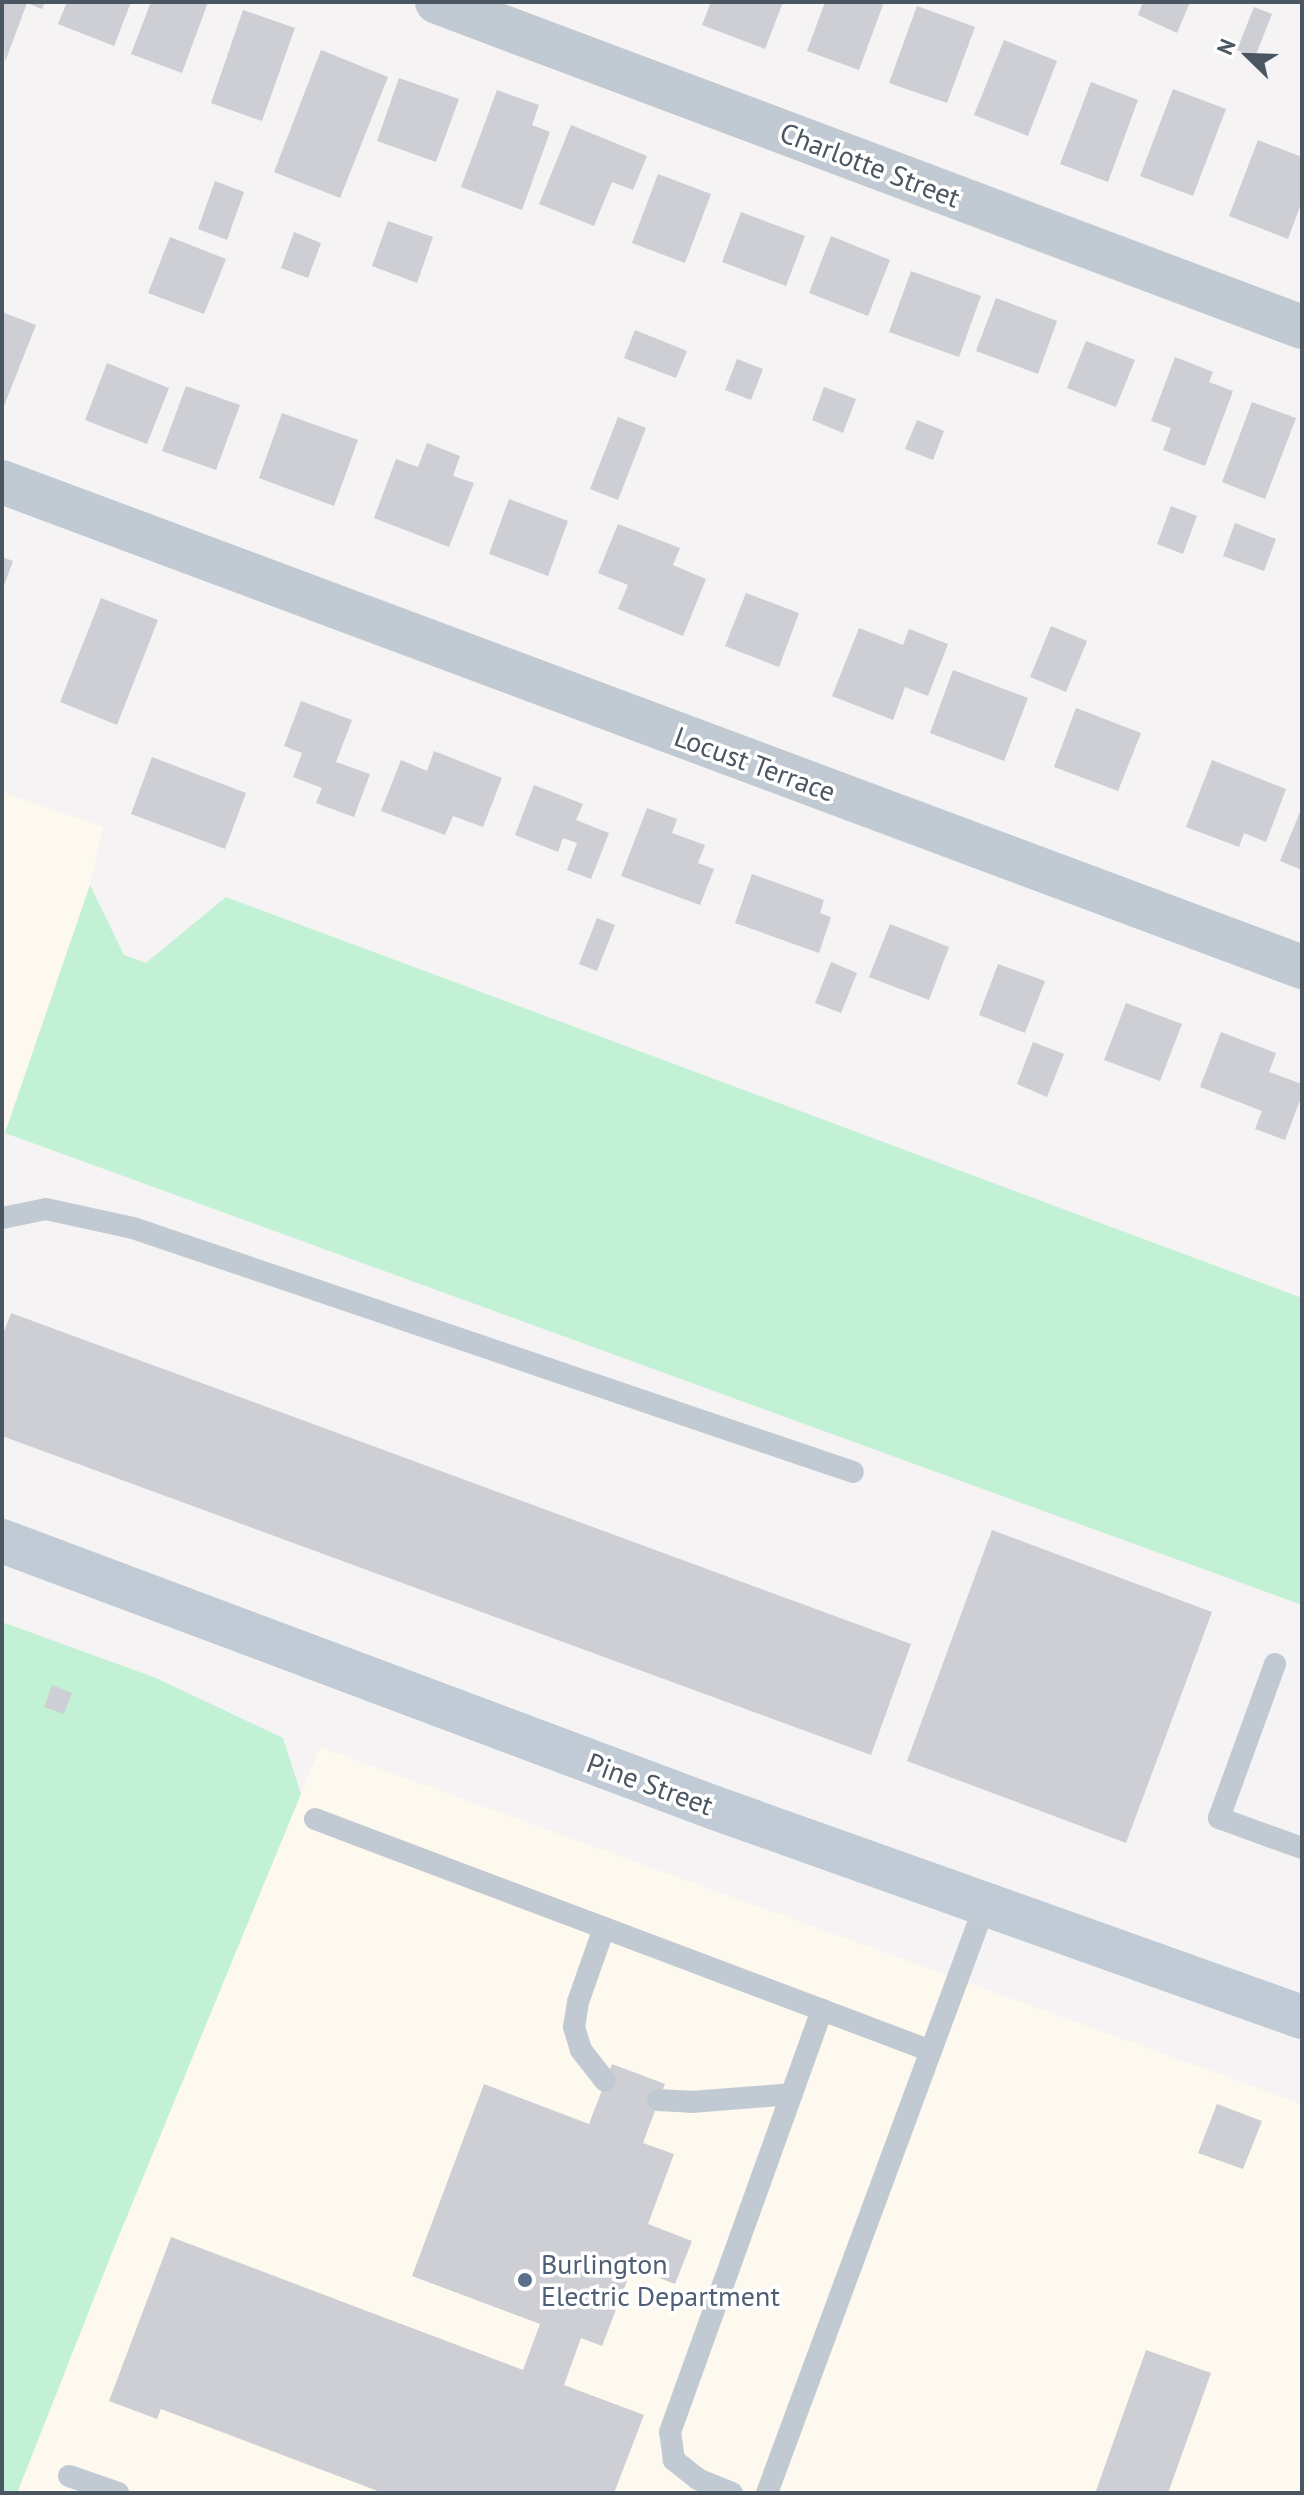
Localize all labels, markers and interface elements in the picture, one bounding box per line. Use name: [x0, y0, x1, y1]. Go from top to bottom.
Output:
north arrow: [1208, 16, 1288, 96]
text: N: [1210, 34, 1242, 59]
street label: Charlotte Street: [775, 115, 965, 215]
street label: Locust Terrace: [670, 719, 840, 809]
street label: Pine Street: [582, 1746, 718, 1822]
place label: Burlington Electric Department: [541, 2247, 781, 2313]
marker: Burlington Electric Department: [516, 2271, 534, 2289]

